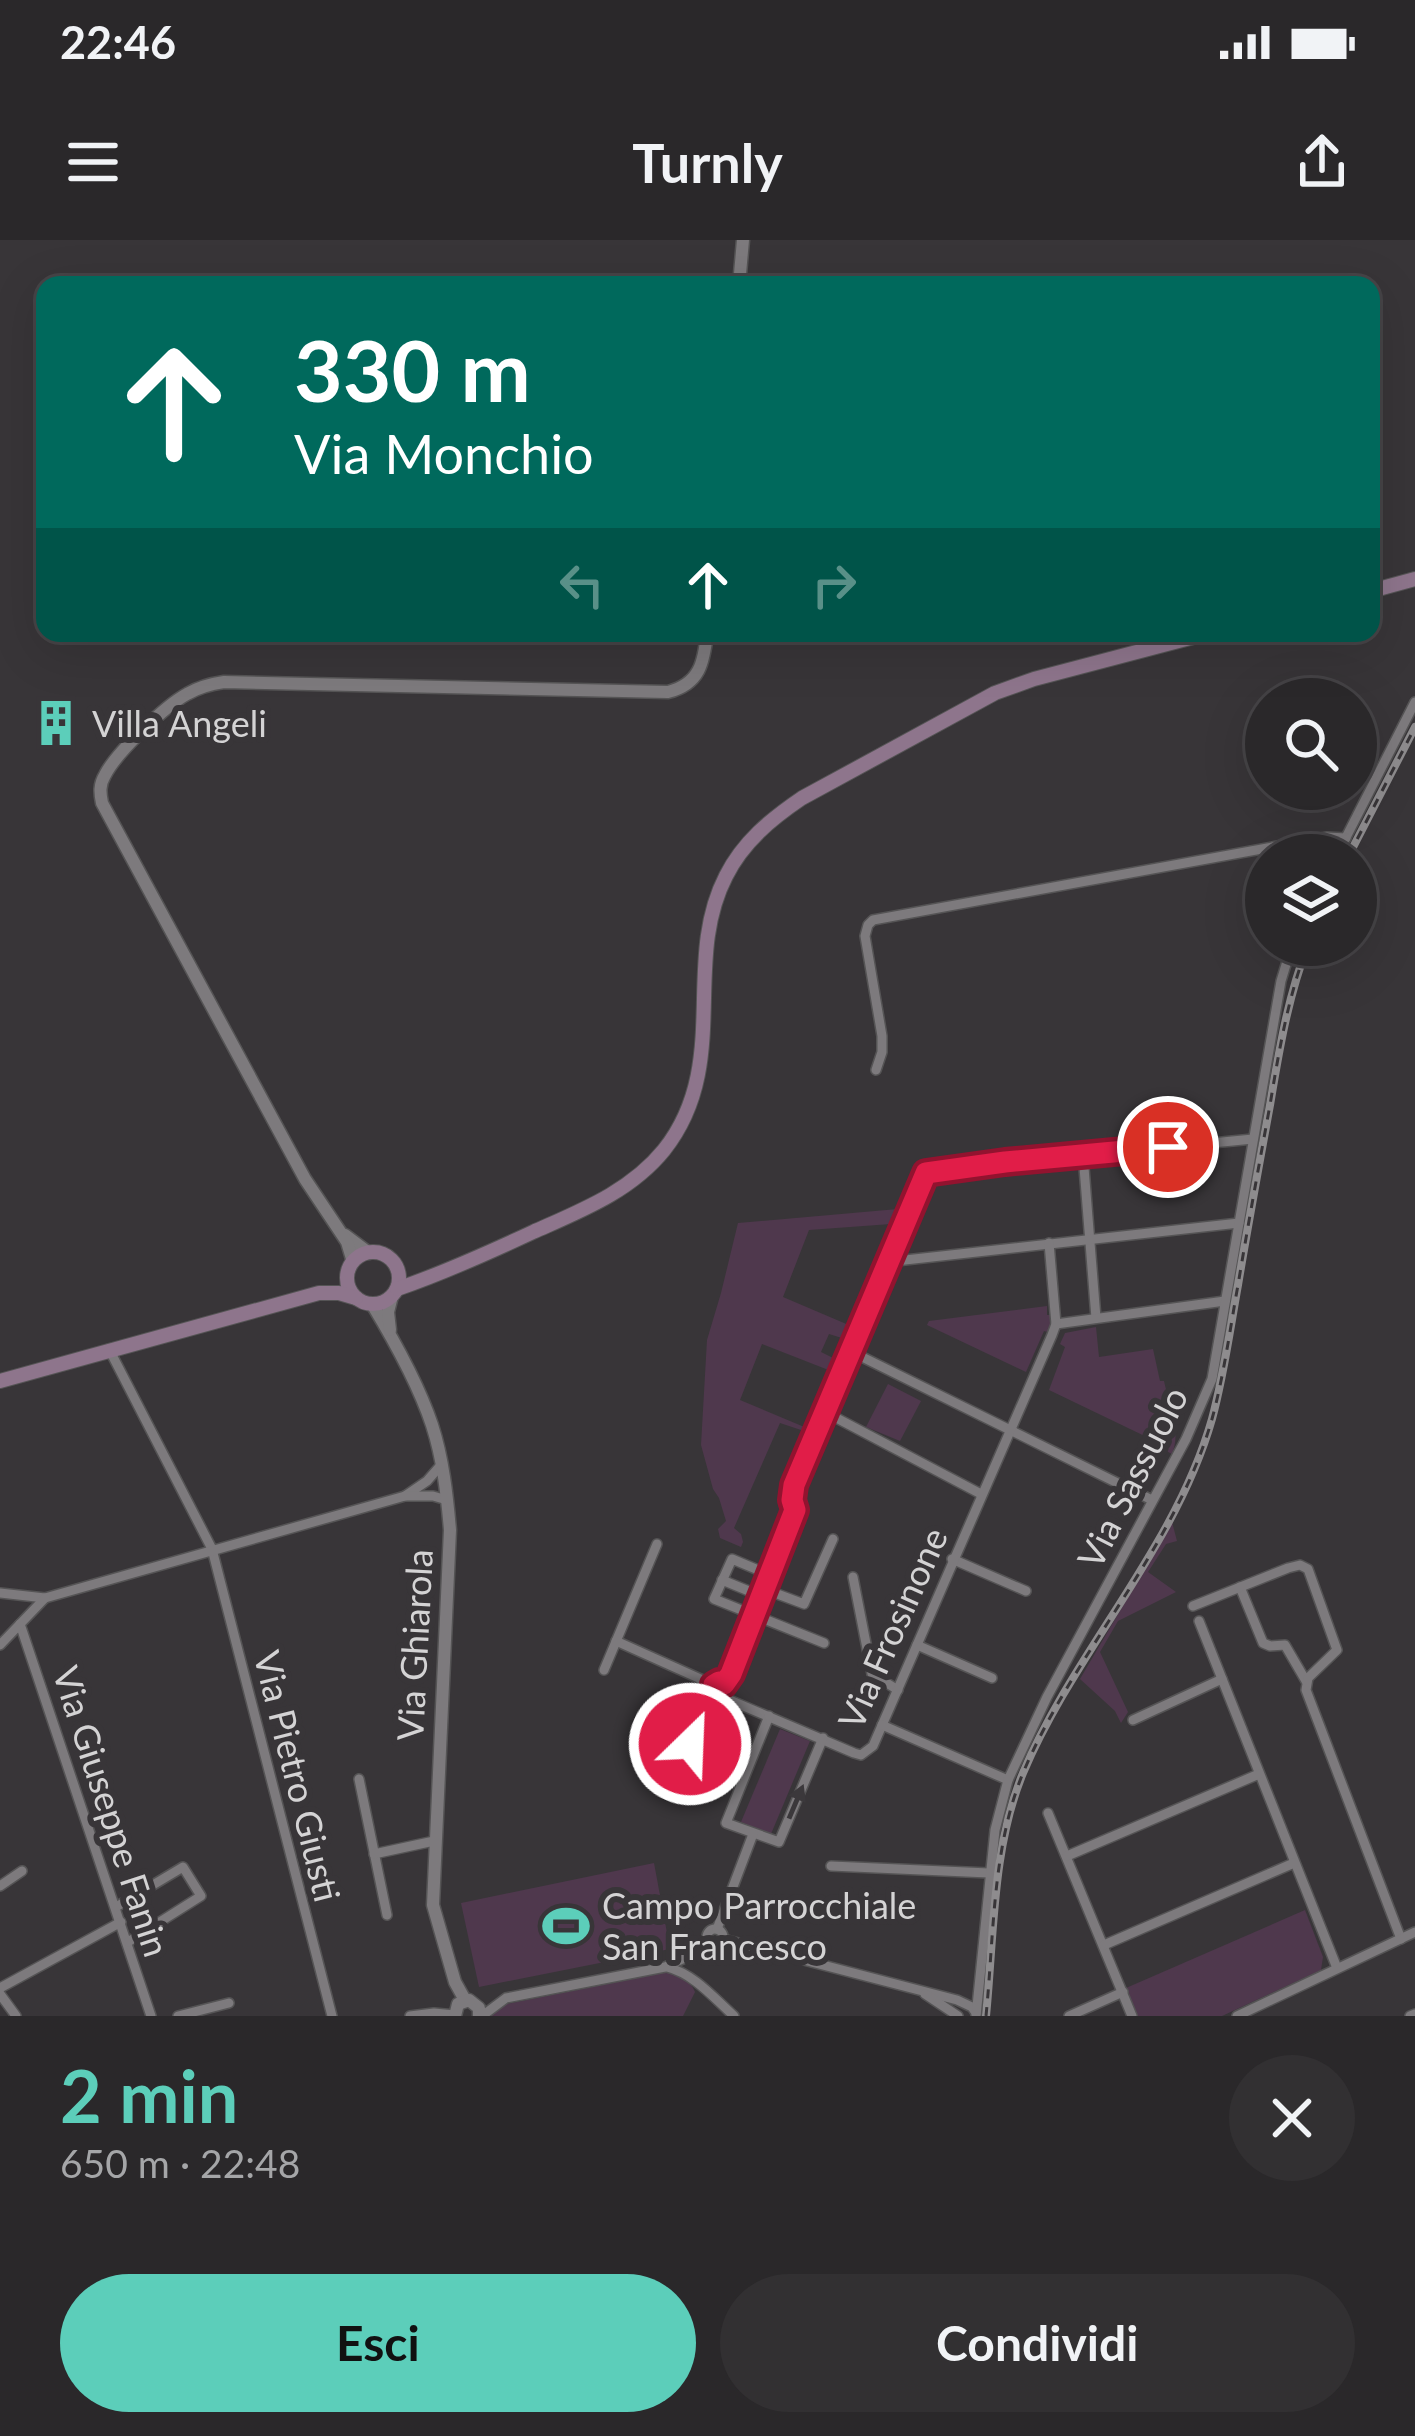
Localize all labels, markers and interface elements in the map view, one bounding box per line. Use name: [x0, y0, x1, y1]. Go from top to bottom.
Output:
text: 22:46: [60, 15, 176, 69]
icon: menu: [60, 129, 126, 195]
icon: share: [1289, 129, 1355, 195]
text: Turnly: [632, 130, 783, 195]
text: 330 m: [294, 319, 531, 420]
icon: ahead: [96, 324, 252, 480]
text: Via Monchio: [294, 421, 594, 486]
icon: left: [549, 552, 615, 618]
icon: ahead: [675, 552, 741, 618]
icon: right: [801, 552, 867, 618]
map controls: [1245, 678, 1377, 966]
button: search: [1245, 678, 1377, 810]
building icon: Villa Angeli: [31, 698, 81, 748]
place label: Villa Angeli: [92, 701, 267, 745]
button: layers: [1245, 834, 1377, 966]
pin: [1117, 1096, 1219, 1198]
icon: arrive: [1135, 1114, 1201, 1180]
street label: Via Sassuolo: [1067, 1379, 1197, 1575]
street label: Via Frosinone: [828, 1521, 956, 1735]
street label: Via Ghiarola: [387, 1548, 441, 1742]
street label: Via Pietro Giusti: [246, 1646, 350, 1906]
street label: Via Giuseppe Fanin: [44, 1660, 180, 1962]
position arrow: [627, 1681, 753, 1807]
one-way arrow: [786, 1785, 806, 1820]
place label: Campo Parrocchiale San Francesco: [602, 1883, 916, 1968]
sports icon: Campo Parrocchiale San Francesco: [541, 1901, 591, 1951]
text: 2 min: [60, 2052, 238, 2138]
button: close: [1229, 2055, 1355, 2181]
text: 650 m · 22:48: [60, 2140, 300, 2186]
button: Esci: [60, 2274, 696, 2412]
button: Condividi: [720, 2274, 1355, 2412]

